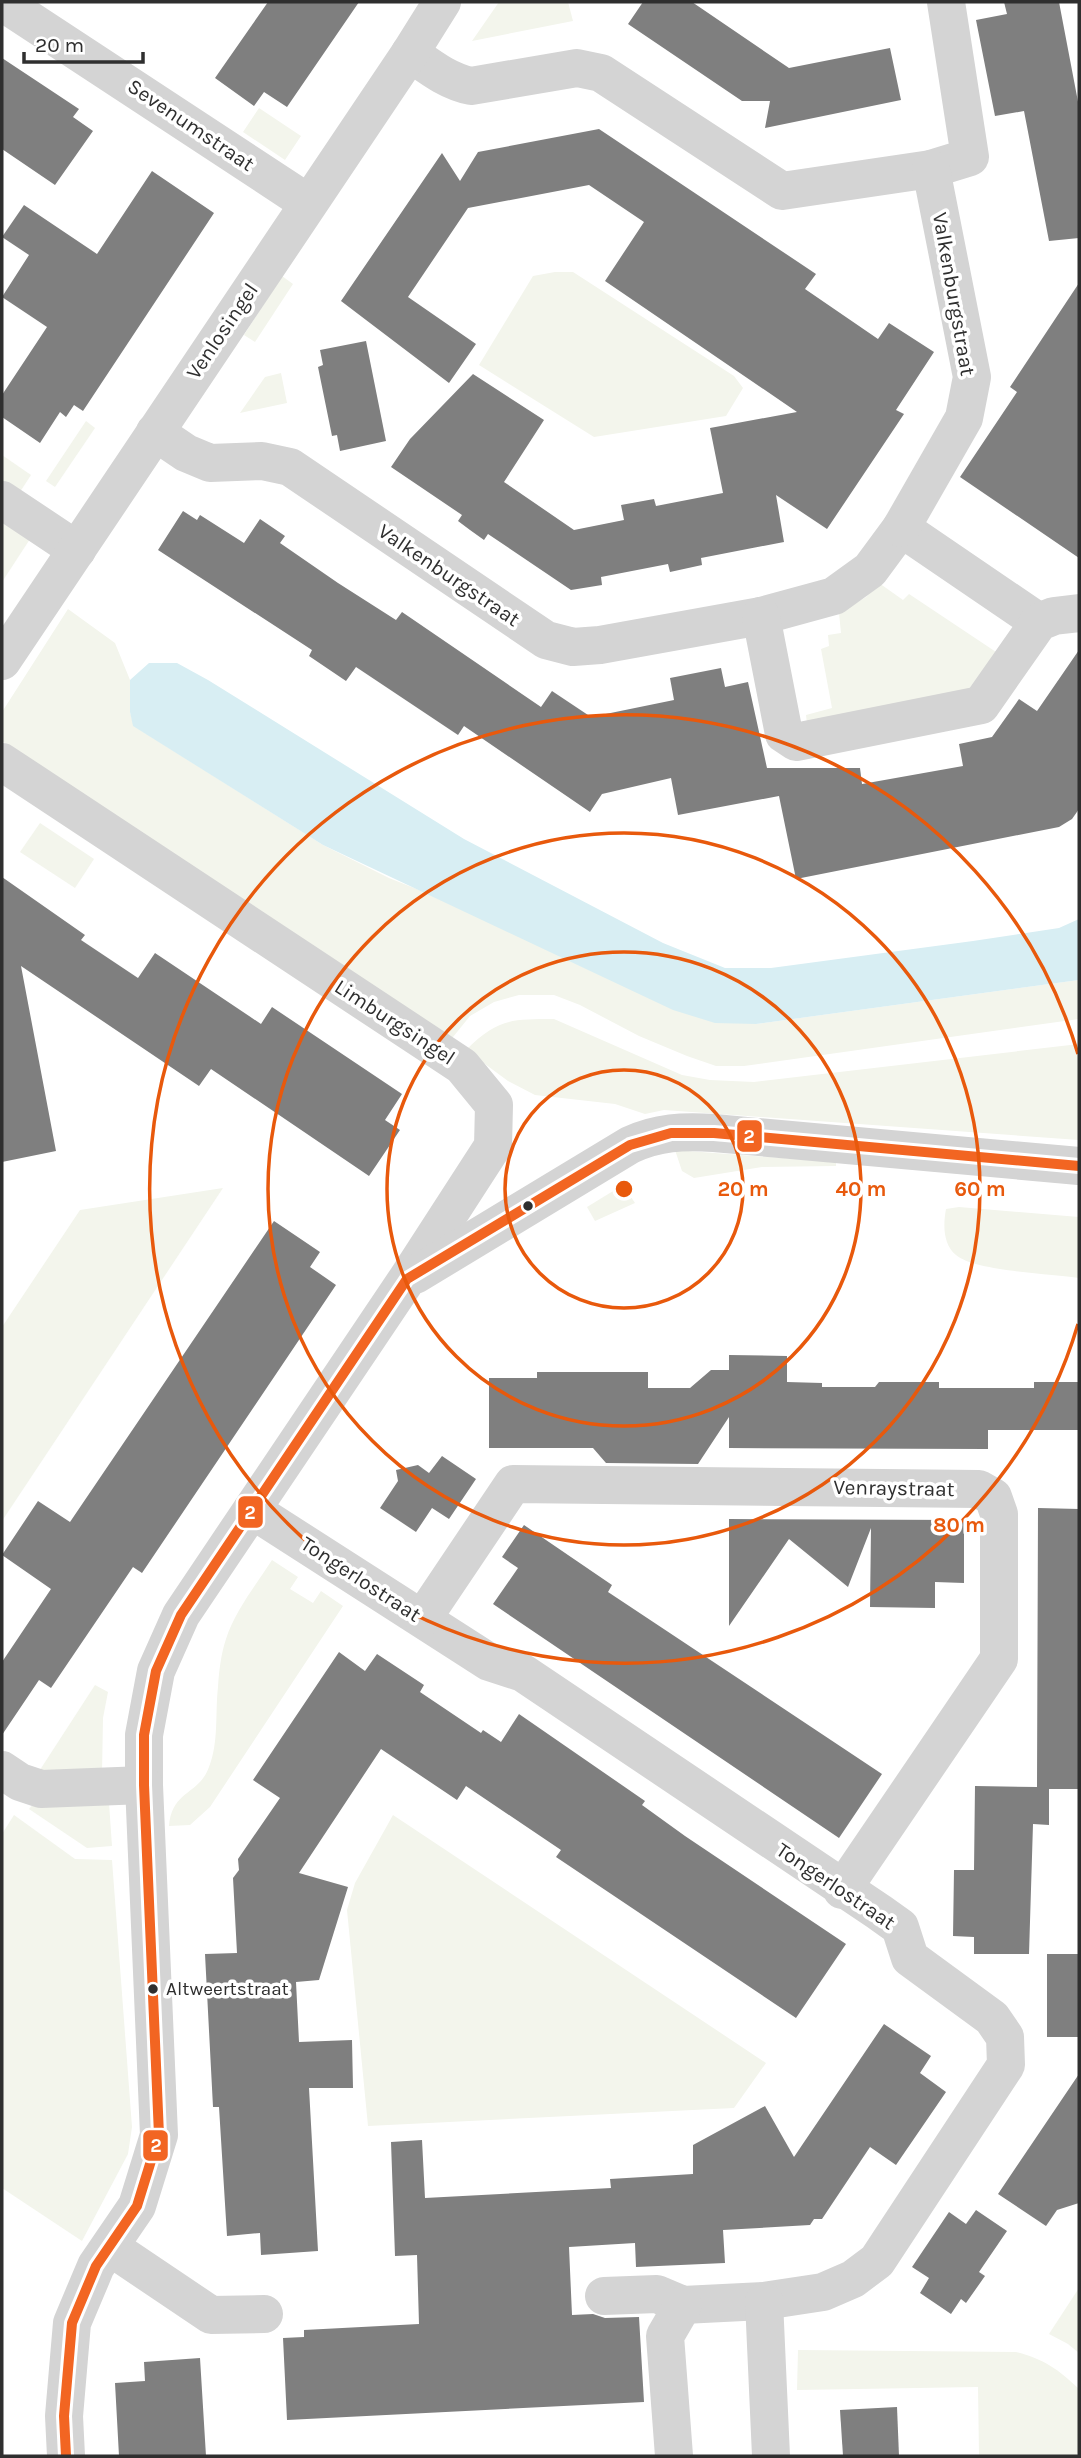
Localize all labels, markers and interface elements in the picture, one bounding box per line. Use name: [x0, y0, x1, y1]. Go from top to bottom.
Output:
scale bar: [24, 21, 144, 65]
text: 20 m: [35, 33, 84, 57]
street label: Sevenumstraat: [123, 74, 259, 176]
street label: Valkenburgstraat: [928, 210, 980, 378]
street label: Venlosingel: [181, 279, 263, 383]
street label: Valkenburgstraat: [374, 519, 524, 631]
street label: Limburgsingel: [330, 974, 460, 1070]
line badge: 2: [736, 1119, 763, 1153]
text: 2: [743, 1126, 755, 1148]
centre of rings: [612, 1177, 636, 1201]
text: 20 m: [717, 1177, 769, 1201]
text: 40 m: [835, 1177, 887, 1201]
text: 60 m: [954, 1177, 1006, 1201]
unlabelled marker: [521, 1199, 535, 1213]
street label: Venraystraat: [833, 1475, 955, 1501]
line badge: 2: [237, 1495, 264, 1529]
text: 2: [244, 1502, 256, 1524]
text: 80 m: [933, 1513, 985, 1537]
street label: Tongerlostraat: [297, 1531, 426, 1627]
street label: Tongerlostraat: [772, 1837, 900, 1935]
place label: Altweertstraat: [166, 1978, 289, 2000]
marker: Altweertstraat: [146, 1982, 160, 1996]
line badge: 2: [142, 2129, 169, 2162]
text: 2: [150, 2135, 162, 2157]

